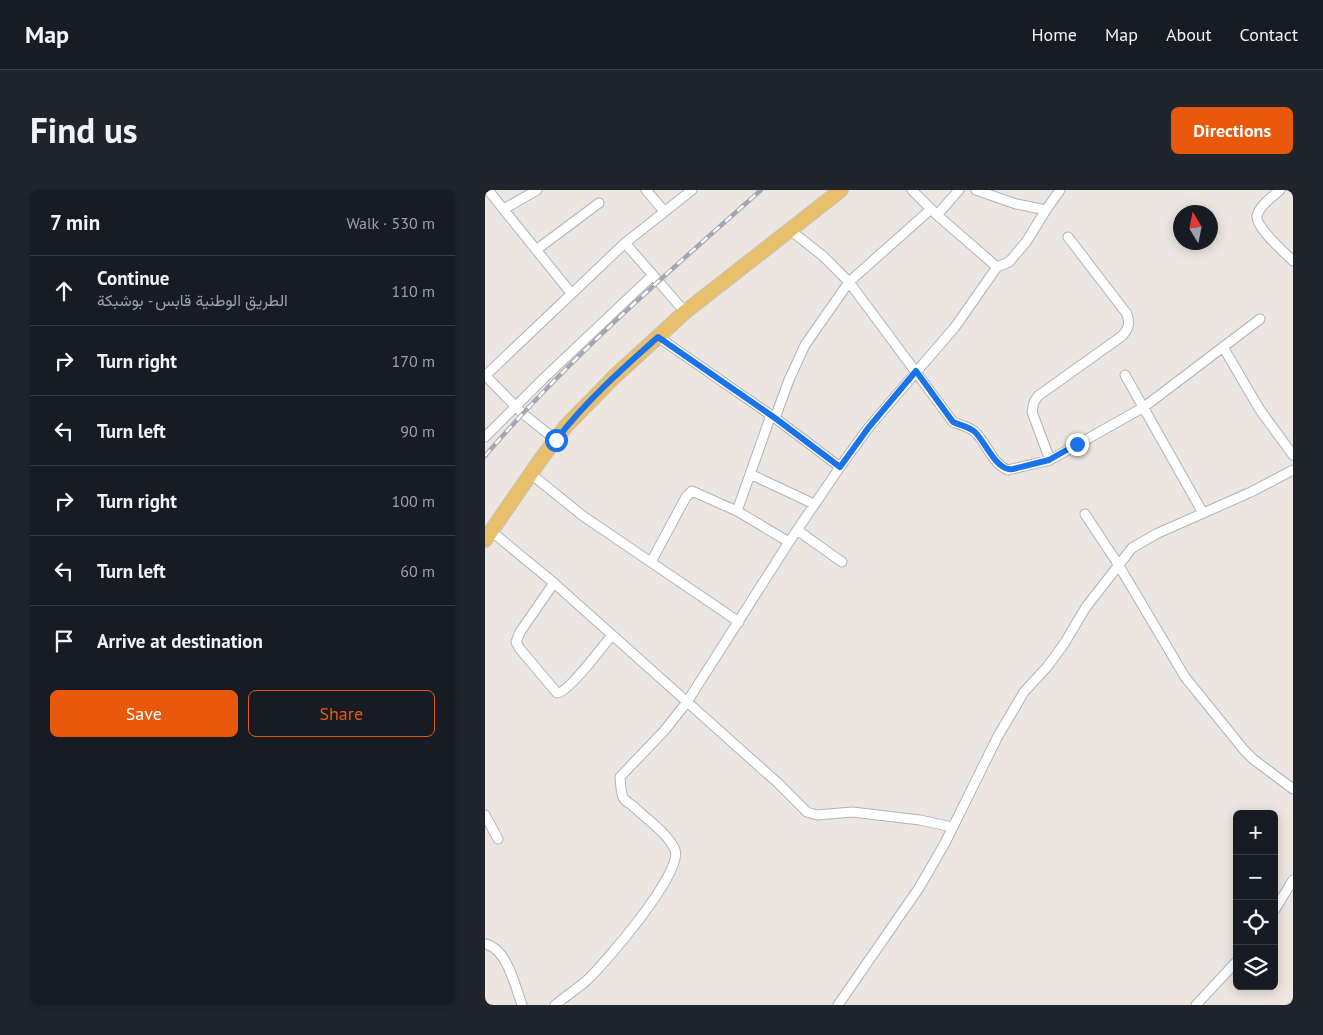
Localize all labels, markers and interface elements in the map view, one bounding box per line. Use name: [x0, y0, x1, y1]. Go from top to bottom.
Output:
text: Map: [25, 19, 69, 50]
text: Home: [1031, 23, 1077, 46]
text: Map: [1105, 23, 1138, 46]
text: About: [1166, 23, 1212, 46]
text: Contact: [1240, 23, 1298, 46]
text: Find us: [30, 107, 138, 153]
button: Directions: [1171, 107, 1293, 154]
north arrow: [1173, 205, 1218, 250]
text: 7 min: [50, 209, 100, 236]
text: Walk · 530 m: [346, 213, 435, 233]
text: Continue: [97, 266, 169, 290]
icon: ahead: [50, 277, 78, 305]
text: 110 m: [392, 281, 435, 301]
text: الطريق الوطنية قابس - بوشبكة: [97, 290, 288, 310]
icon: right: [50, 347, 78, 375]
text: Turn right: [97, 349, 177, 373]
text: 170 m: [392, 351, 435, 371]
icon: left: [50, 417, 78, 445]
text: Turn left: [97, 419, 166, 443]
text: 90 m: [400, 421, 435, 441]
route start: [545, 429, 568, 452]
route end: [1066, 433, 1089, 456]
icon: right: [50, 487, 78, 515]
text: Turn right: [97, 489, 177, 513]
text: 100 m: [392, 491, 435, 511]
icon: left: [50, 557, 78, 585]
text: Turn left: [97, 559, 166, 583]
text: 60 m: [400, 561, 435, 581]
icon: arrive: [50, 627, 78, 655]
text: Arrive at destination: [97, 629, 263, 653]
button: Save: [50, 690, 238, 737]
button: Share: [248, 690, 435, 737]
map controls: [1233, 810, 1278, 990]
button: +: [1233, 810, 1278, 855]
button: −: [1233, 855, 1278, 900]
button: locate: [1233, 900, 1278, 945]
button: layers: [1233, 945, 1278, 990]

